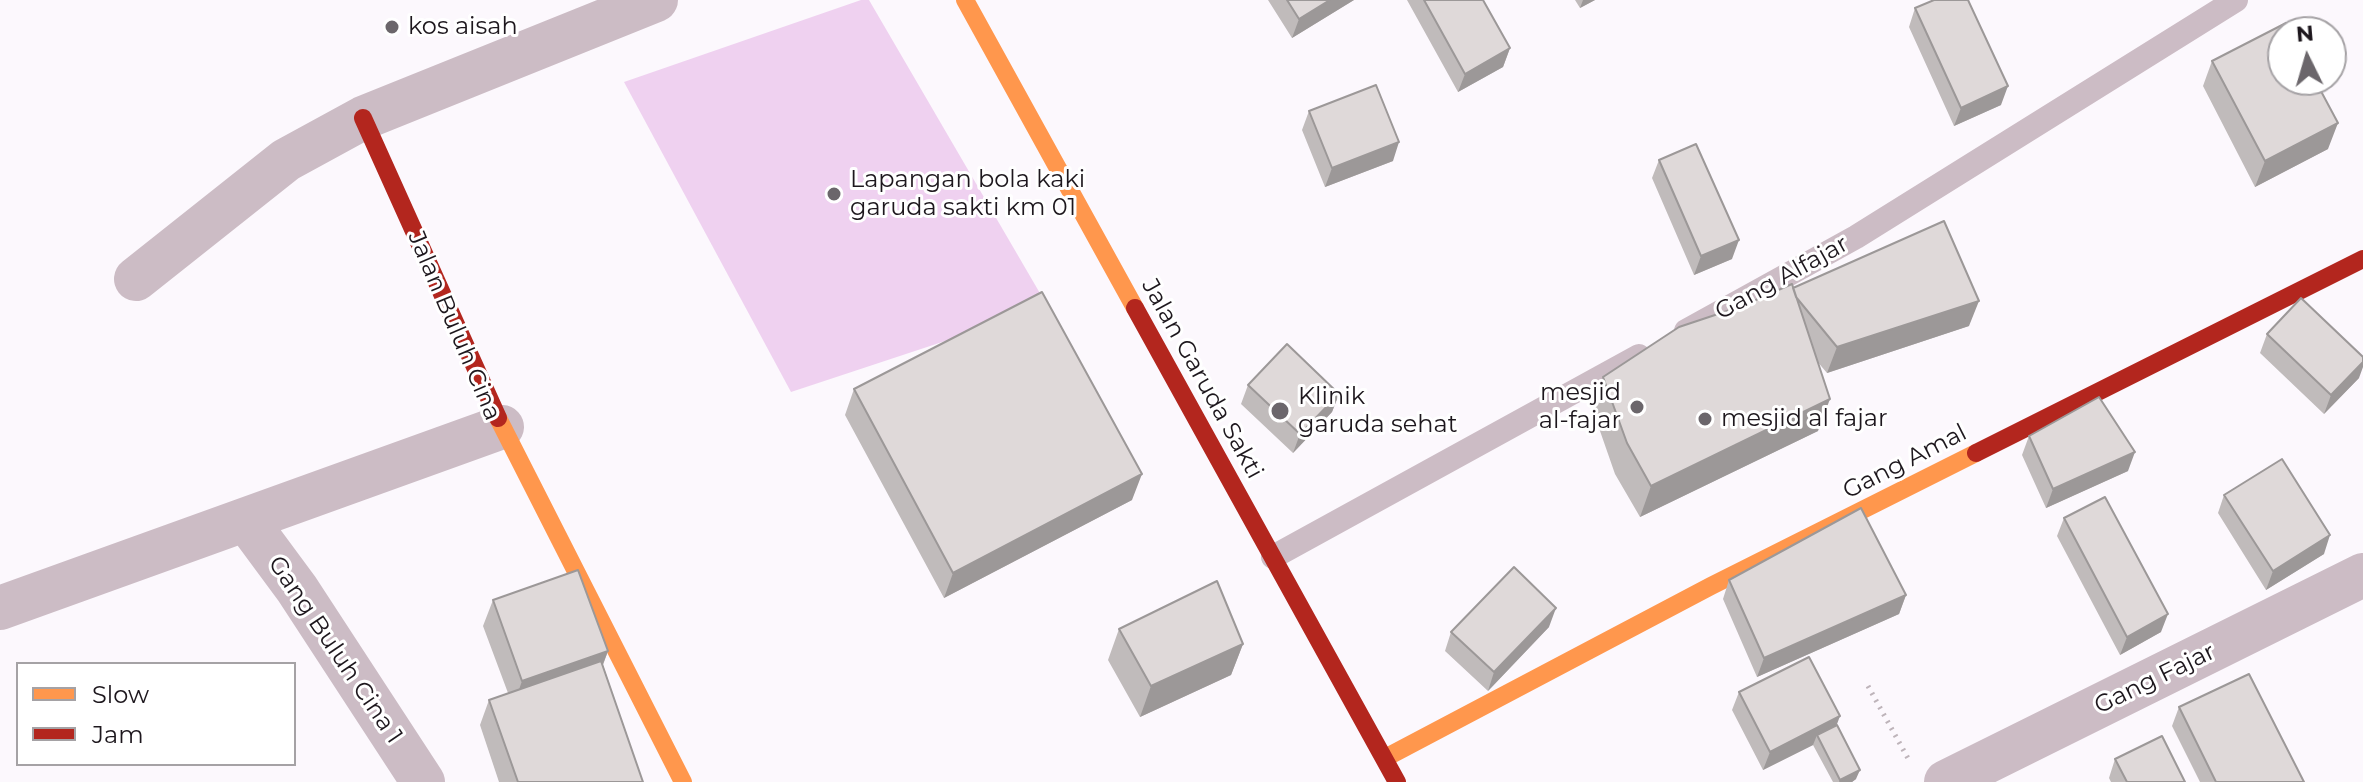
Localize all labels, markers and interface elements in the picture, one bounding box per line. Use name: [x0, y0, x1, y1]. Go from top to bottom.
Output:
place label: kos aisah: [408, 13, 518, 41]
north arrow: [2267, 16, 2347, 96]
marker: kos aisah: [383, 18, 401, 36]
text: N: [2295, 19, 2315, 48]
place label: Lapangan bola kaki garuda sakti km 01: [850, 166, 1085, 222]
marker: Lapangan bola kaki garuda sakti km 01: [825, 185, 843, 203]
street label: Jalan Buluh Cina: [401, 227, 507, 425]
street label: Gang Alfajar: [1710, 230, 1854, 326]
street label: Jalan Garuda Sakti: [1135, 274, 1269, 484]
place label: mesjid al-fajar: [1539, 379, 1621, 435]
place label: Klinik garuda sehat: [1298, 383, 1457, 439]
marker: mesjid al-fajar: [1628, 398, 1646, 416]
marker: Klinik garuda sehat: [1269, 400, 1291, 422]
place label: mesjid al fajar: [1721, 405, 1888, 433]
marker: mesjid al fajar: [1696, 410, 1714, 428]
street label: Gang Amal: [1838, 419, 1972, 505]
street label: Gang Buluh Cina 1: [262, 551, 408, 749]
street label: Gang Fajar: [2090, 637, 2220, 721]
legend: [16, 662, 296, 766]
text: Slow: [92, 680, 149, 709]
text: Jam: [92, 720, 144, 749]

